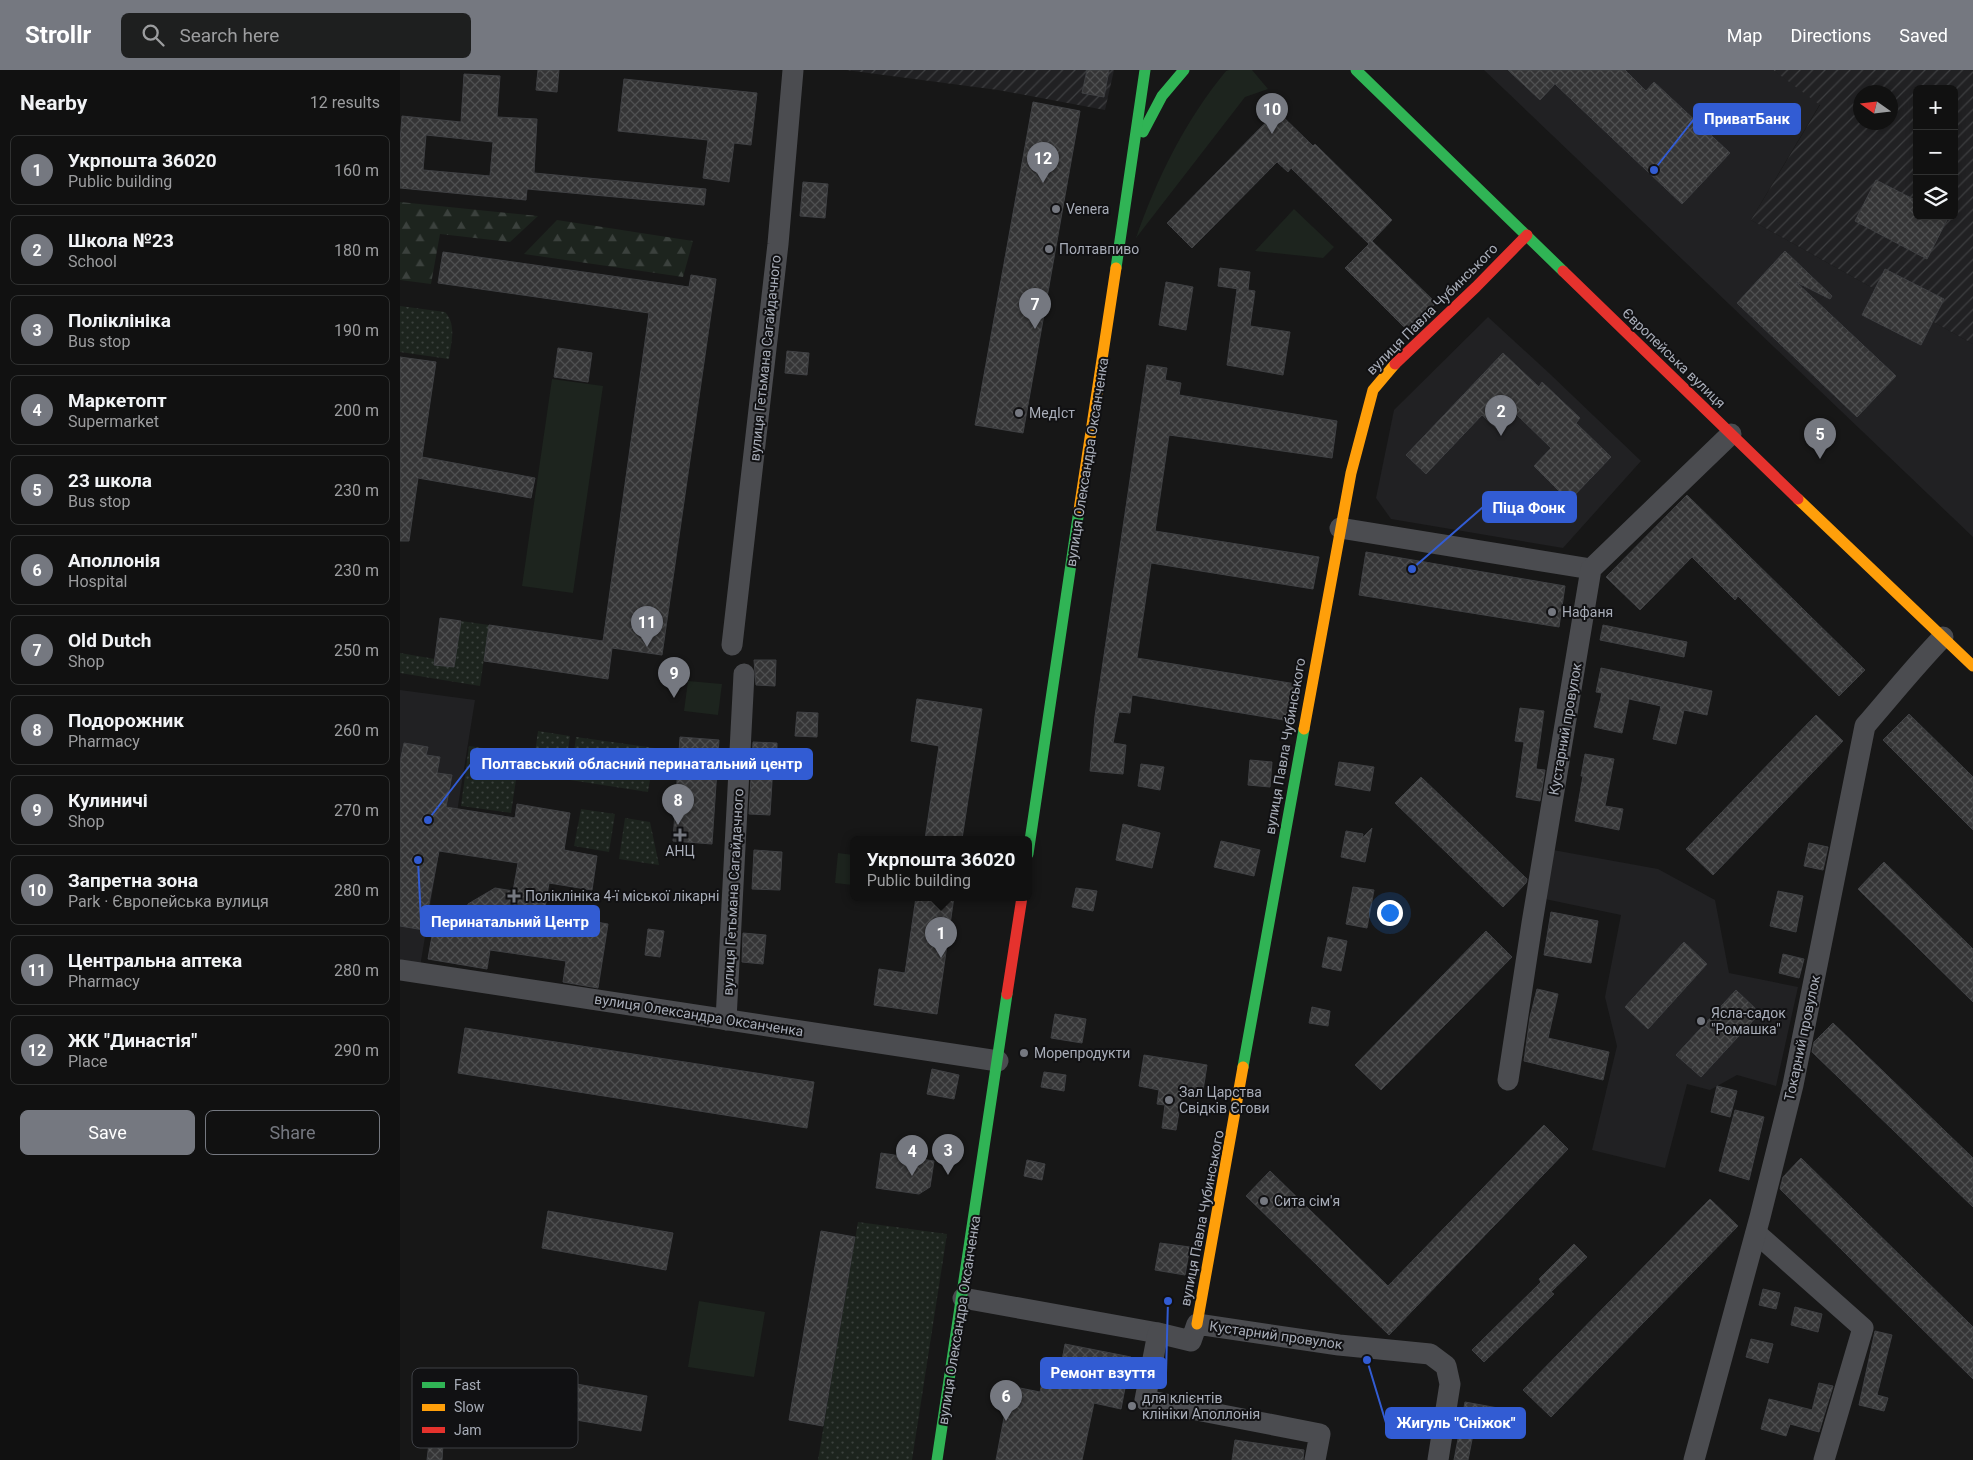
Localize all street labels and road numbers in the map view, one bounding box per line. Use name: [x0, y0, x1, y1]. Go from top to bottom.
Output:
street label: вулиця Павла Чубинського: [1363, 240, 1501, 378]
street label: вулиця Гетьмана Сагайдачного: [746, 254, 784, 462]
street label: Європейська вулиця: [1619, 305, 1729, 411]
street label: вулиця Олександра Оксанченка: [1063, 356, 1111, 568]
street label: вулиця Павла Чубинського: [1262, 657, 1308, 835]
street label: Кустарний провулок: [1545, 661, 1585, 796]
street label: вулиця Гетьмана Сагайдачного: [720, 788, 746, 996]
street label: Токарний провулок: [1781, 973, 1823, 1102]
street label: вулиця Олександра Оксанченка: [593, 991, 805, 1039]
street label: вулиця Павла Чубинського: [1177, 1129, 1227, 1307]
street label: вулиця Олександра Оксанченка: [935, 1214, 983, 1426]
street label: Кустарний провулок: [1208, 1318, 1344, 1352]

